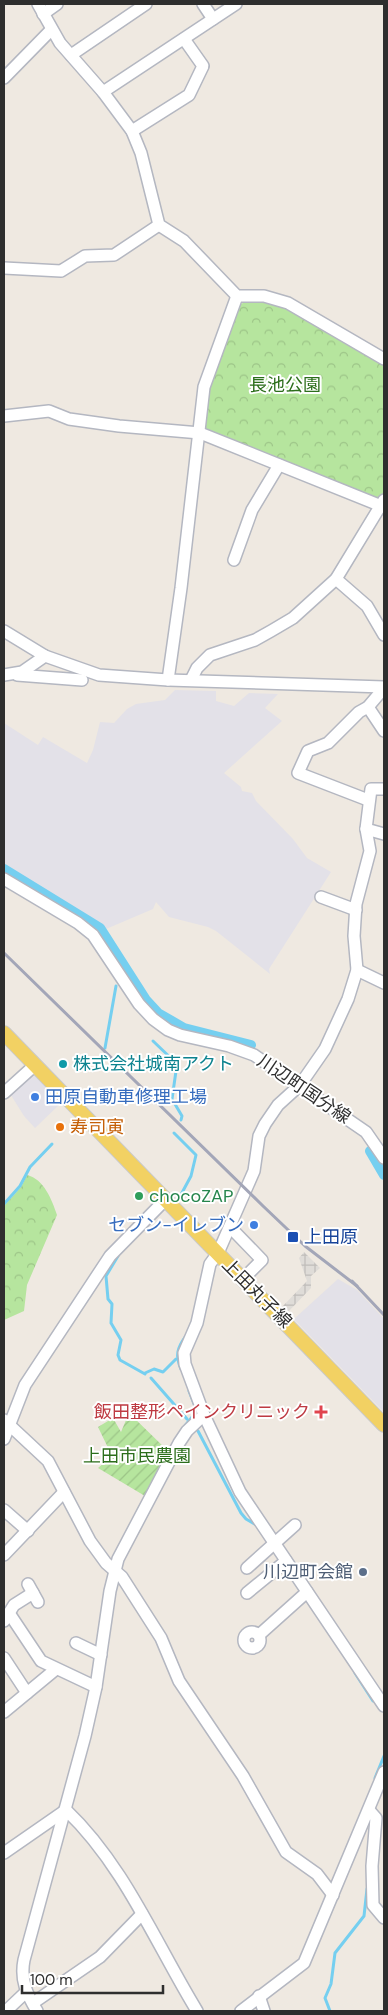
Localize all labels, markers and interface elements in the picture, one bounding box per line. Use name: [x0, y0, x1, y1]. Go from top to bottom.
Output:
park label: 長池公園: [249, 373, 321, 397]
street label: 川辺町国分線: [253, 1049, 355, 1129]
place label: 株式会社城南アクト: [73, 1052, 234, 1076]
marker: 株式会社城南アクト: [57, 1058, 69, 1070]
place label: 田原自動車修理工場: [45, 1085, 207, 1109]
marker: 田原自動車修理工場: [29, 1091, 41, 1103]
place label: 寿司寅: [70, 1115, 124, 1139]
marker: 寿司寅: [54, 1121, 66, 1133]
place label: chocoZAP: [149, 1184, 233, 1208]
marker: chocoZAP: [133, 1190, 145, 1202]
place label: セブン-イレブン: [108, 1213, 244, 1237]
marker: セブン-イレブン: [248, 1219, 260, 1231]
place label: 上田原: [304, 1225, 358, 1249]
marker: 上田原: [286, 1230, 300, 1244]
street label: 上田丸子線: [217, 1253, 297, 1333]
place label: 飯田整形ペインクリニック: [94, 1400, 310, 1424]
marker: 飯田整形ペインクリニック: [314, 1405, 328, 1419]
park label: 上田市民農園: [83, 1444, 191, 1468]
place label: 川辺町会館: [263, 1560, 353, 1584]
marker: 川辺町会館: [357, 1566, 369, 1578]
scale bar: [22, 1962, 164, 1994]
text: 100 m: [30, 1970, 73, 1990]

